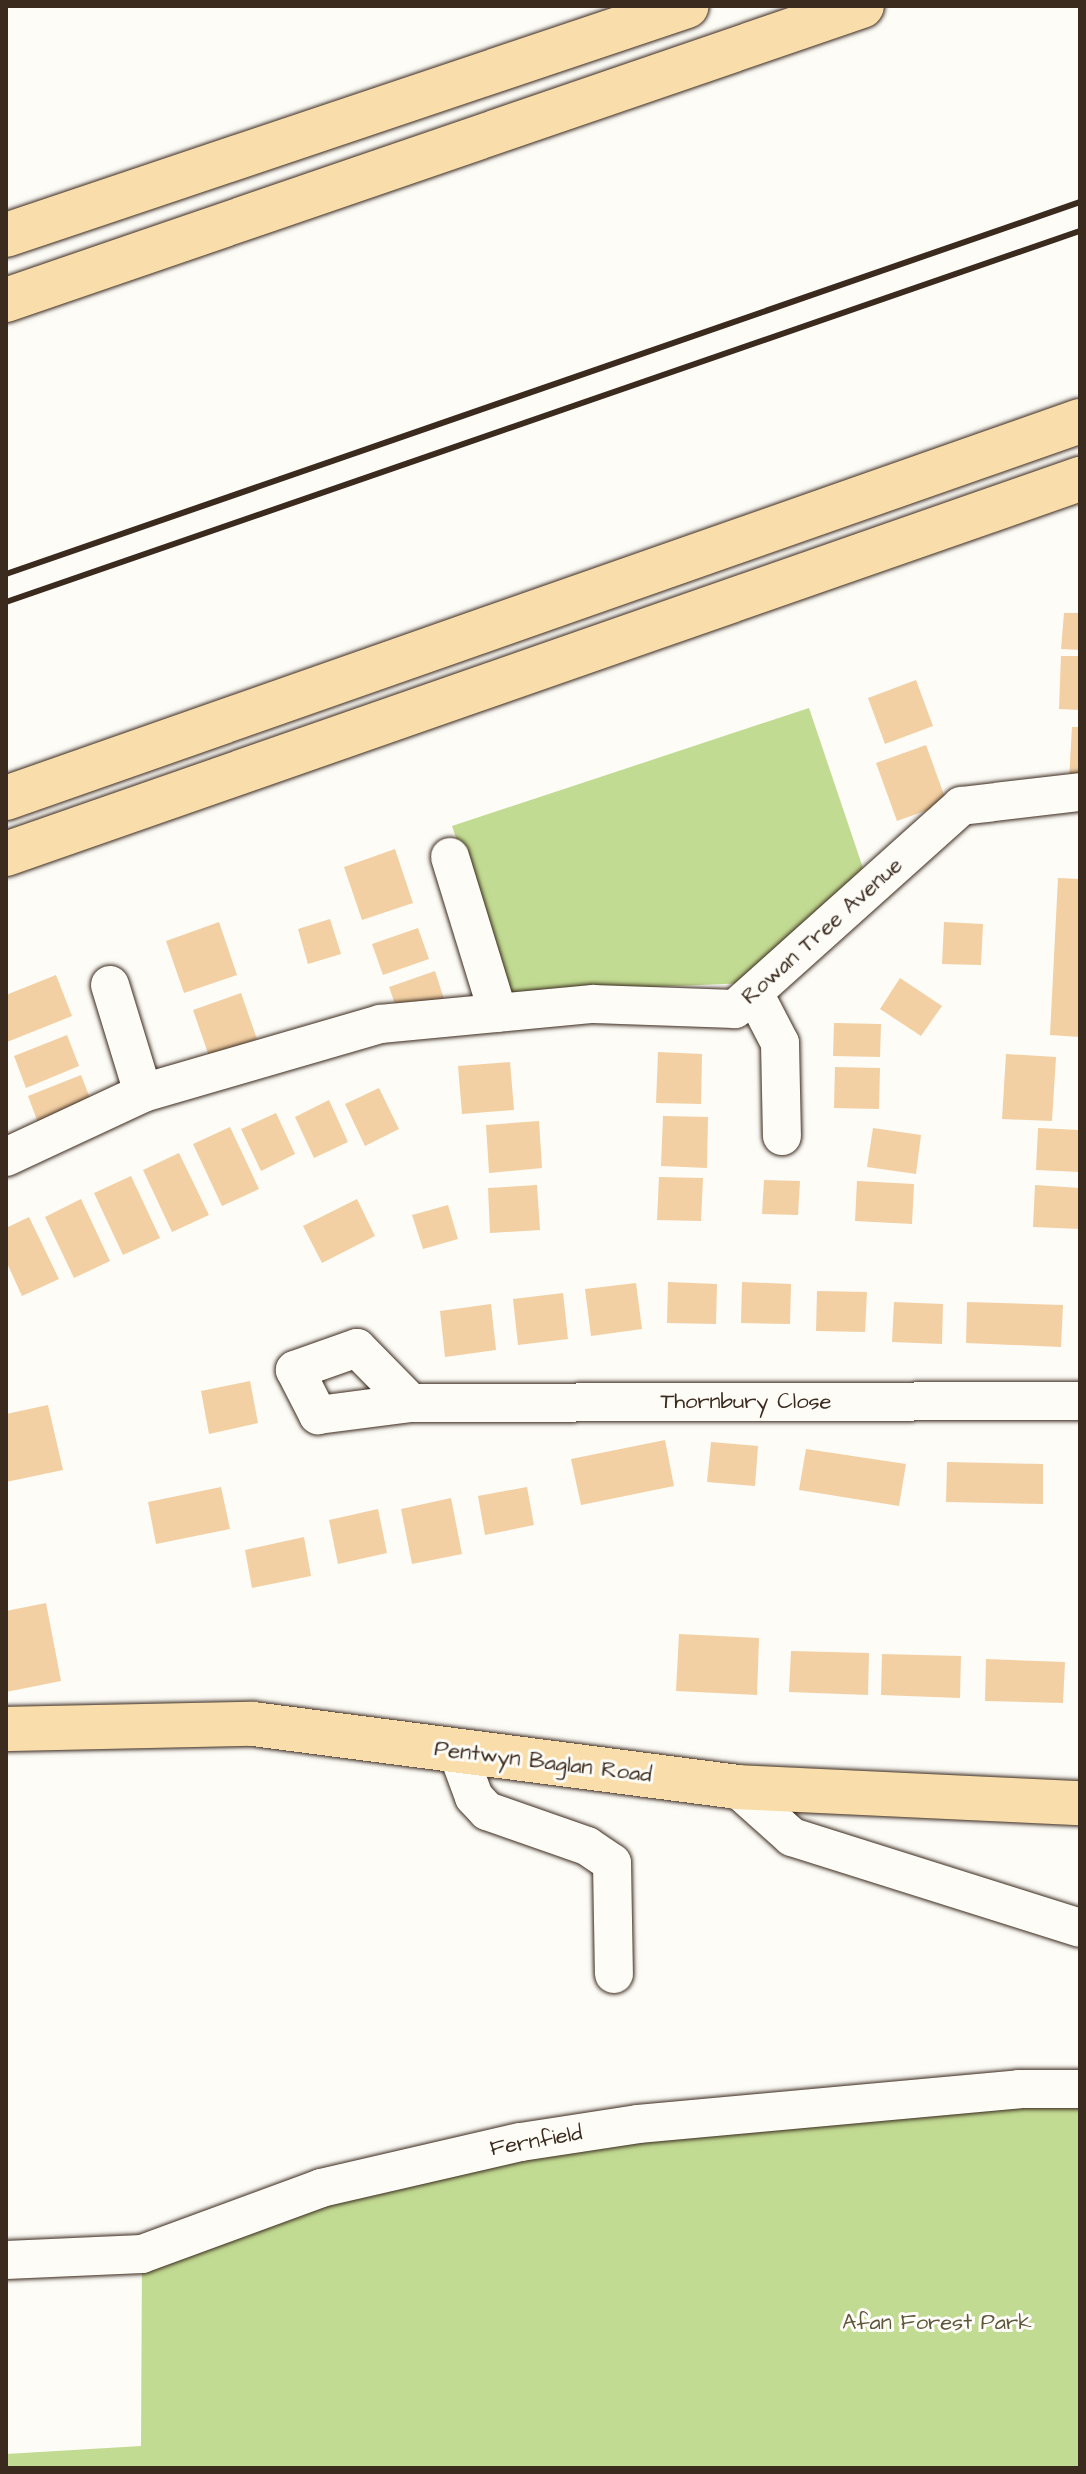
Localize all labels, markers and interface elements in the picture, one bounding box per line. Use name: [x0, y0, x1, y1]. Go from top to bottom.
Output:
street label: Rowan Tree Avenue: [736, 852, 908, 1010]
street label: Thornbury Close: [660, 1389, 832, 1415]
street label: Pentwyn Baglan Road: [433, 1736, 653, 1788]
street label: Fernfield: [488, 2120, 584, 2162]
park label: Afan Forest Park: [842, 2310, 1032, 2336]

